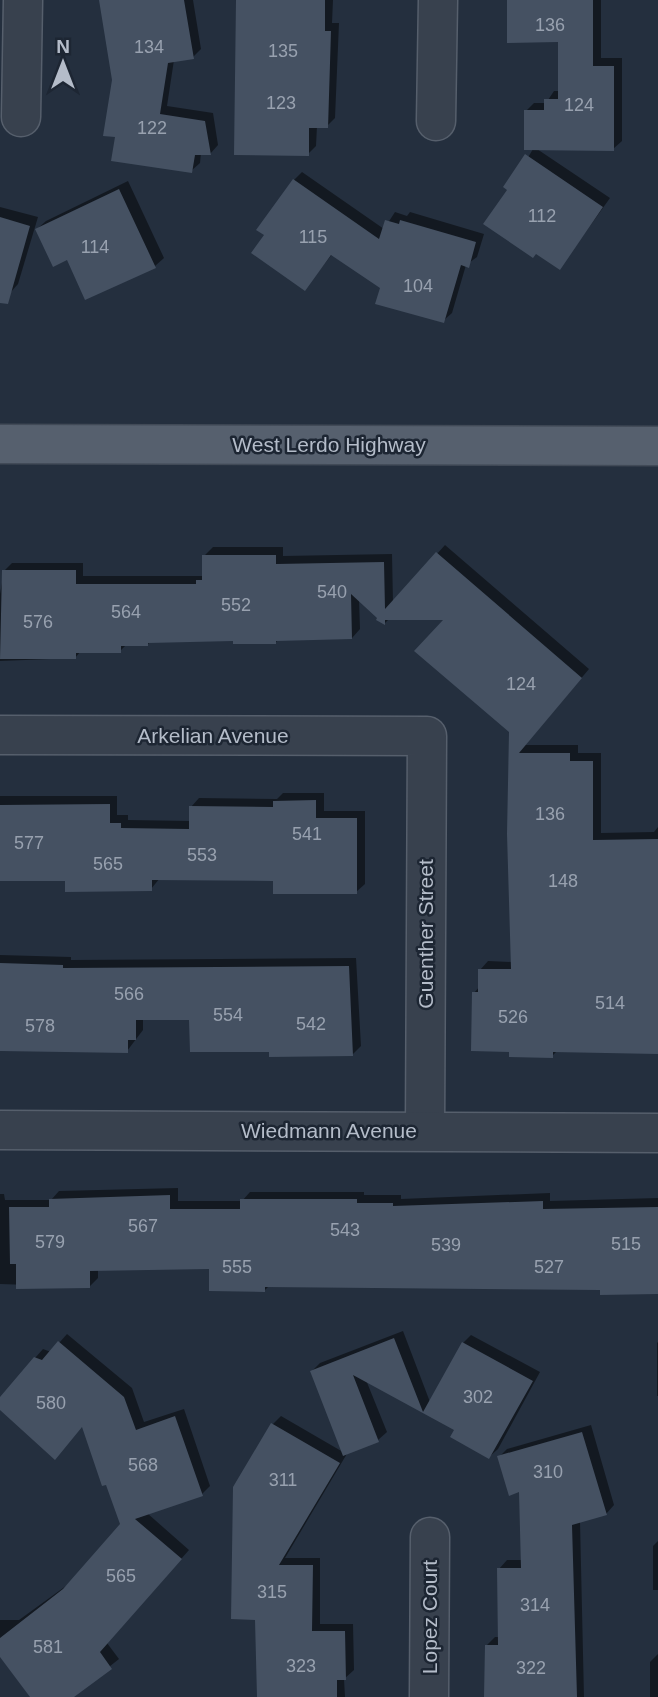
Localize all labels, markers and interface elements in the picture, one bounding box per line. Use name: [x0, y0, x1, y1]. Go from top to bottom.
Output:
house number: 136: [535, 15, 565, 35]
north arrow: [28, 28, 98, 98]
text: N: [56, 36, 70, 57]
house number: 134: [134, 37, 164, 57]
house number: 135: [268, 41, 298, 61]
house number: 123: [266, 93, 296, 113]
house number: 124: [564, 95, 594, 115]
house number: 122: [137, 118, 167, 138]
house number: 112: [528, 206, 556, 226]
house number: 115: [299, 227, 327, 247]
house number: 114: [81, 237, 109, 257]
house number: 104: [403, 276, 433, 296]
street label: West Lerdo Highway: [232, 433, 426, 456]
house number: 540: [317, 582, 347, 602]
house number: 552: [221, 595, 251, 615]
house number: 564: [111, 602, 141, 622]
house number: 576: [23, 612, 53, 632]
house number: 124: [506, 674, 536, 694]
street label: Arkelian Avenue: [137, 724, 289, 747]
house number: 136: [535, 804, 565, 824]
house number: 541: [292, 824, 322, 844]
house number: 577: [14, 833, 44, 853]
house number: 553: [187, 845, 217, 865]
house number: 565: [93, 854, 123, 874]
street label: Guenther Street: [414, 859, 437, 1009]
house number: 148: [548, 871, 578, 891]
house number: 566: [114, 984, 144, 1004]
house number: 514: [595, 993, 625, 1013]
house number: 554: [213, 1005, 243, 1025]
house number: 526: [498, 1007, 528, 1027]
house number: 542: [296, 1014, 326, 1034]
house number: 578: [25, 1016, 55, 1036]
street label: Wiedmann Avenue: [241, 1119, 417, 1142]
house number: 567: [128, 1216, 158, 1236]
house number: 543: [330, 1220, 360, 1240]
house number: 579: [35, 1232, 65, 1252]
house number: 515: [611, 1234, 641, 1254]
house number: 539: [431, 1235, 461, 1255]
house number: 555: [222, 1257, 252, 1277]
house number: 527: [534, 1257, 564, 1277]
house number: 302: [463, 1387, 493, 1407]
house number: 580: [36, 1393, 66, 1413]
house number: 568: [128, 1455, 158, 1475]
house number: 310: [533, 1462, 563, 1482]
house number: 311: [269, 1470, 297, 1490]
street label: Lopez Court: [418, 1560, 441, 1674]
house number: 565: [106, 1566, 136, 1586]
house number: 315: [257, 1582, 287, 1602]
house number: 314: [520, 1595, 550, 1615]
house number: 581: [33, 1637, 63, 1657]
house number: 323: [286, 1656, 316, 1676]
house number: 322: [516, 1658, 546, 1678]

